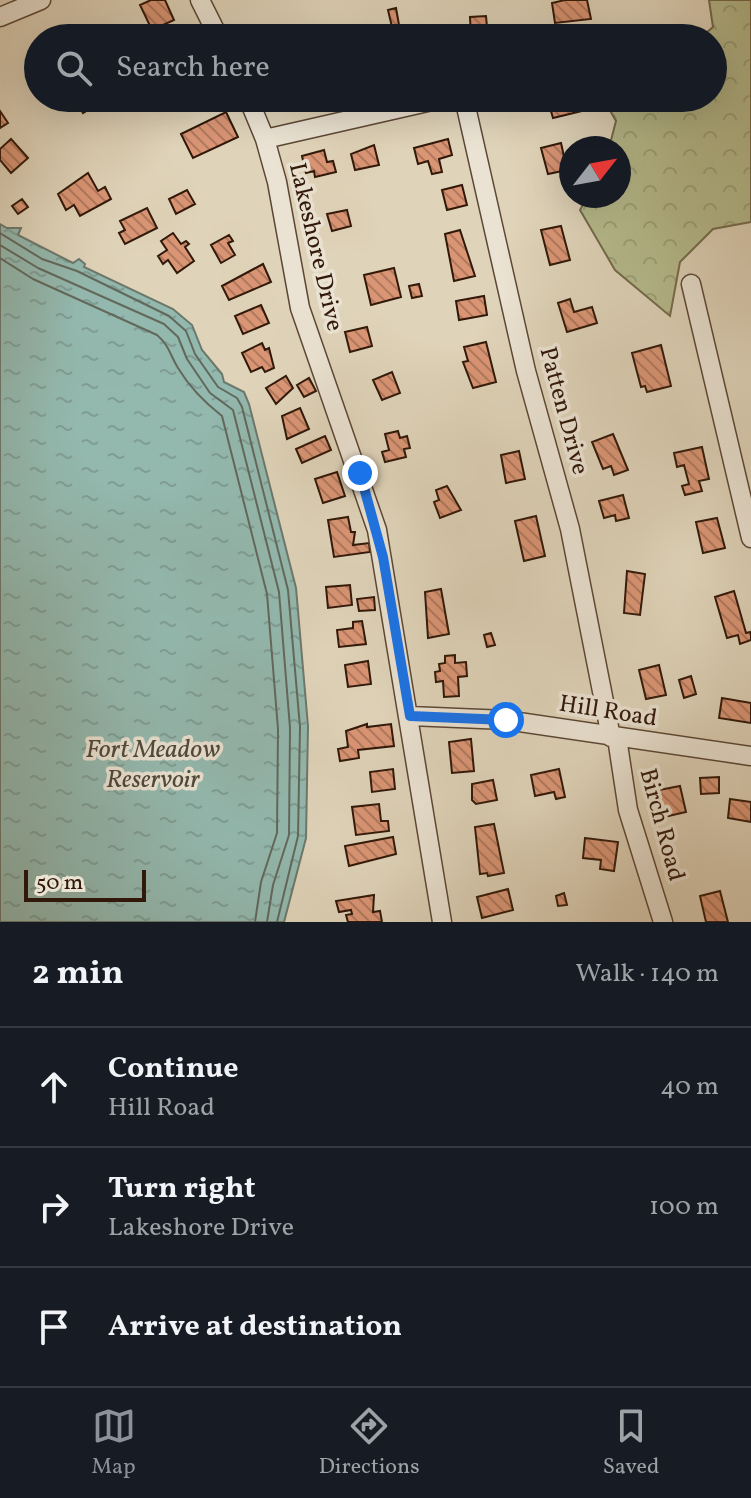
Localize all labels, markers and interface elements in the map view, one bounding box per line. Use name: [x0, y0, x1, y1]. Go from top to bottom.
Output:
search box: [24, 24, 727, 112]
icon: search: [52, 46, 96, 90]
text: Search here: [116, 47, 270, 89]
north arrow: [559, 136, 631, 208]
street label: Lakeshore Drive: [279, 160, 351, 334]
street label: Patten Drive: [530, 343, 596, 479]
route end: [342, 455, 378, 491]
street label: Hill Road: [557, 687, 659, 737]
route start: [488, 702, 524, 738]
water label: Fort Meadow Reservoir: [86, 732, 220, 798]
street label: Birch Road: [630, 765, 692, 885]
scale bar: [24, 866, 146, 902]
text: 50 m: [36, 868, 83, 899]
text: 2 min: [32, 951, 124, 998]
text: Walk · 140 m: [575, 956, 719, 992]
text: Continue: [108, 1048, 239, 1090]
icon: ahead: [32, 1065, 76, 1109]
text: 40 m: [660, 1069, 719, 1105]
text: Hill Road: [108, 1090, 215, 1126]
text: Turn right: [108, 1168, 256, 1210]
icon: right: [32, 1185, 76, 1229]
text: 100 m: [649, 1189, 719, 1225]
text: Lakeshore Drive: [108, 1210, 294, 1246]
icon: arrive: [32, 1305, 76, 1349]
text: Arrive at destination: [108, 1306, 402, 1348]
tab: Map: [92, 1404, 136, 1483]
tab: Directions: [319, 1404, 420, 1483]
tab: Saved: [603, 1404, 659, 1483]

